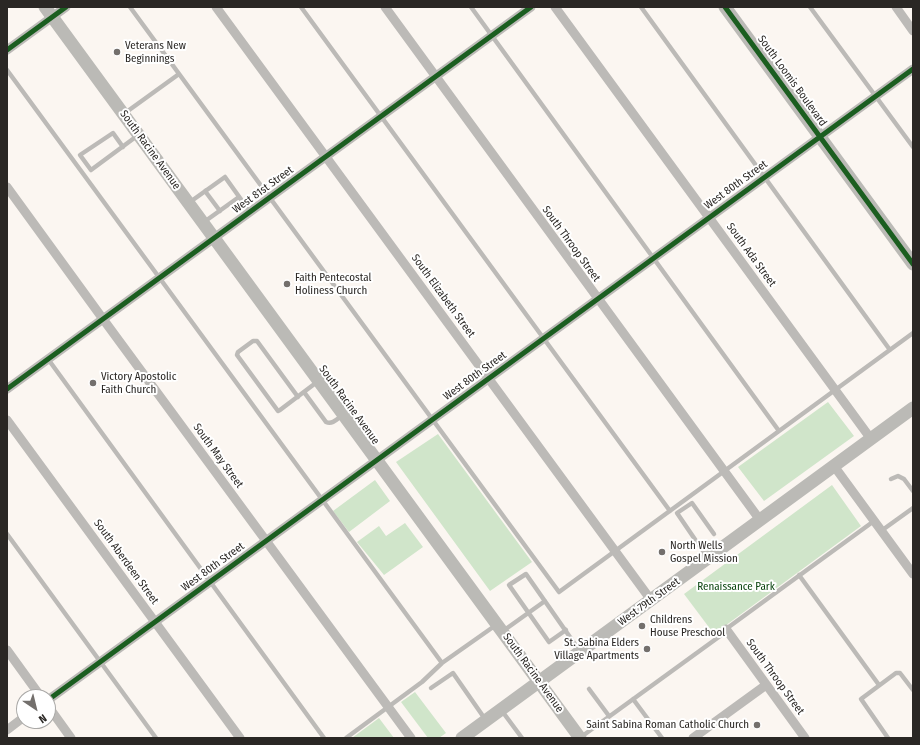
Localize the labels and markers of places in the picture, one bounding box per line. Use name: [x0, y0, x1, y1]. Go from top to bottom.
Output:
place label: Veterans New Beginnings: [125, 39, 186, 65]
marker: Veterans New Beginnings: [112, 47, 122, 57]
place label: Faith Pentecostal Holiness Church: [295, 271, 372, 297]
marker: Faith Pentecostal Holiness Church: [282, 279, 292, 289]
place label: Victory Apostolic Faith Church: [101, 370, 176, 396]
marker: Victory Apostolic Faith Church: [88, 378, 98, 388]
place label: North Wells Gospel Mission: [670, 539, 738, 565]
marker: North Wells Gospel Mission: [657, 547, 667, 557]
place label: Childrens House Preschool: [650, 613, 725, 639]
marker: Childrens House Preschool: [637, 621, 647, 631]
place label: St. Sabina Elders Village Apartments: [554, 636, 639, 662]
marker: St. Sabina Elders Village Apartments: [642, 644, 652, 654]
place label: Saint Sabina Roman Catholic Church: [586, 718, 749, 732]
marker: Saint Sabina Roman Catholic Church: [752, 720, 762, 730]

